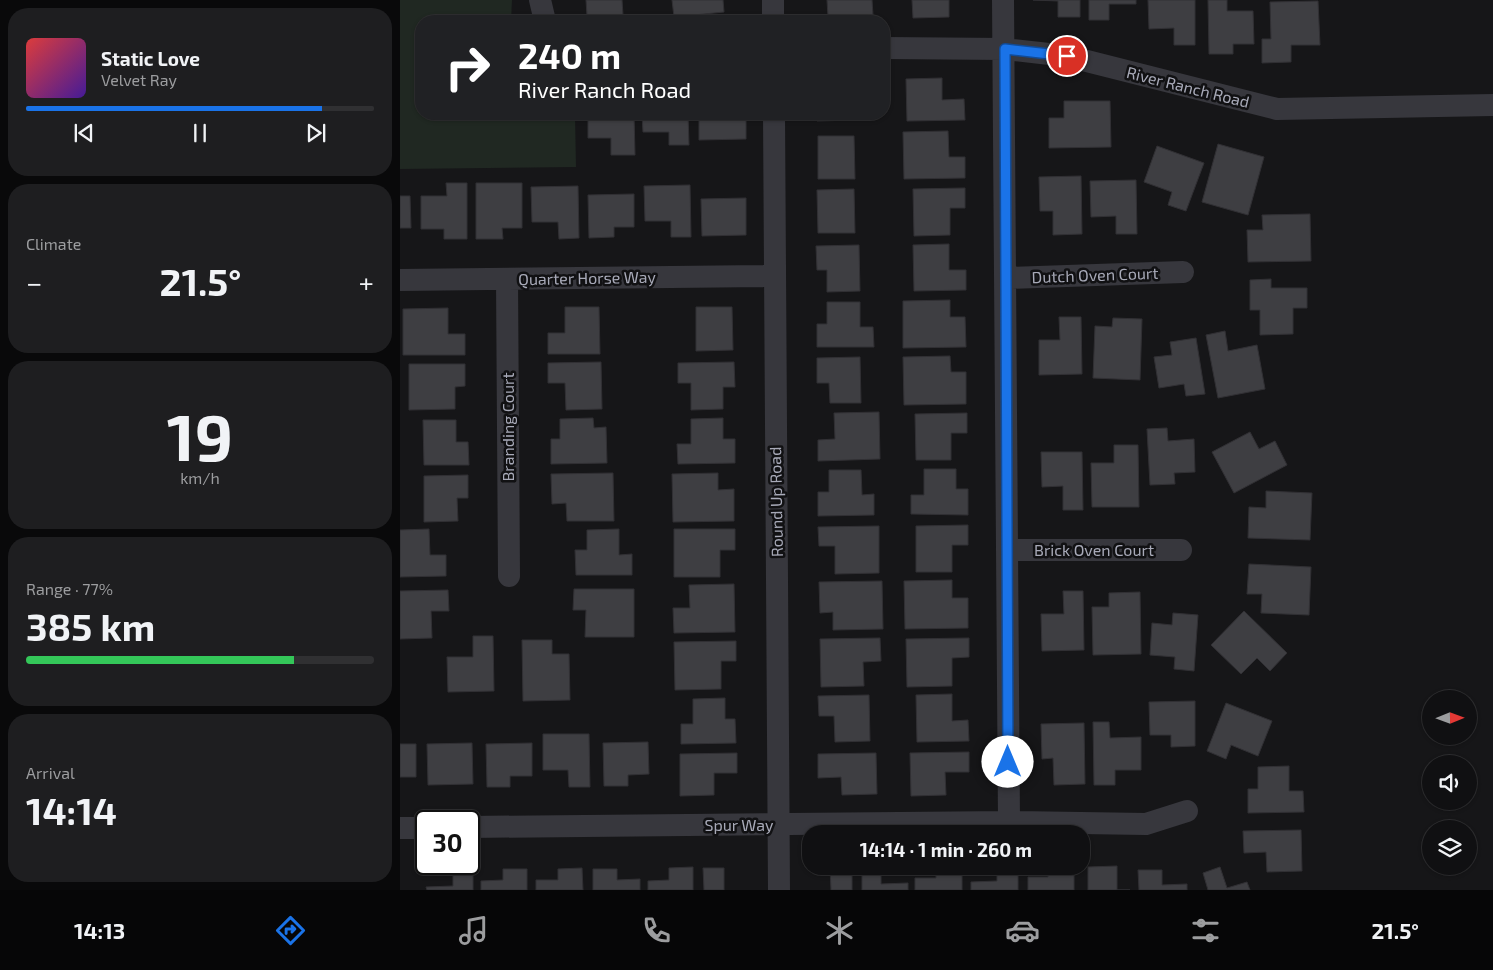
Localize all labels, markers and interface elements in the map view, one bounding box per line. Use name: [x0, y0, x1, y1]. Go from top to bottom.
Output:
text: 240 m: [518, 34, 621, 76]
icon: right: [435, 35, 500, 100]
pin: [1046, 35, 1088, 77]
icon: arrive: [1053, 42, 1081, 70]
text: Static Love: [101, 47, 200, 70]
street label: River Ranch Road: [1125, 62, 1252, 111]
text: Velvet Ray: [101, 70, 177, 89]
text: River Ranch Road: [518, 76, 691, 102]
icon: previous: [70, 119, 98, 147]
icon: pause: [186, 119, 214, 147]
icon: next: [302, 119, 330, 147]
text: Climate: [26, 234, 81, 253]
text: 21.5°: [160, 258, 241, 304]
street label: Dutch Oven Court: [1031, 263, 1159, 286]
text: −: [26, 265, 42, 299]
text: +: [359, 265, 374, 299]
street label: Quarter Horse Way: [518, 267, 657, 289]
street label: Branding Court: [498, 372, 517, 482]
text: 19: [167, 396, 233, 474]
street label: Round Up Road: [765, 447, 786, 557]
text: km/h: [180, 468, 220, 487]
street label: Brick Oven Court: [1034, 540, 1154, 559]
text: Range · 77%: [26, 579, 113, 598]
text: 385 km: [26, 603, 155, 649]
north arrow: [1422, 690, 1478, 745]
map controls: [1422, 690, 1477, 875]
position arrow: [981, 735, 1033, 787]
button: sound: [1422, 755, 1477, 810]
text: Arrival: [26, 763, 75, 782]
text: 14:14: [26, 787, 117, 833]
speed limit sign: 30: [415, 810, 480, 875]
street label: Spur Way: [704, 815, 774, 834]
button: layers: [1422, 820, 1477, 875]
text: 14:14 · 1 min · 260 m: [860, 838, 1032, 861]
icon: directions: [273, 913, 308, 948]
icon: music: [456, 913, 491, 948]
icon: phone: [639, 913, 674, 948]
icon: climate: [822, 913, 857, 948]
icon: car: [1005, 913, 1040, 948]
icon: filters: [1188, 913, 1223, 948]
text: 14:13: [74, 917, 125, 943]
text: 21.5°: [1372, 917, 1419, 943]

